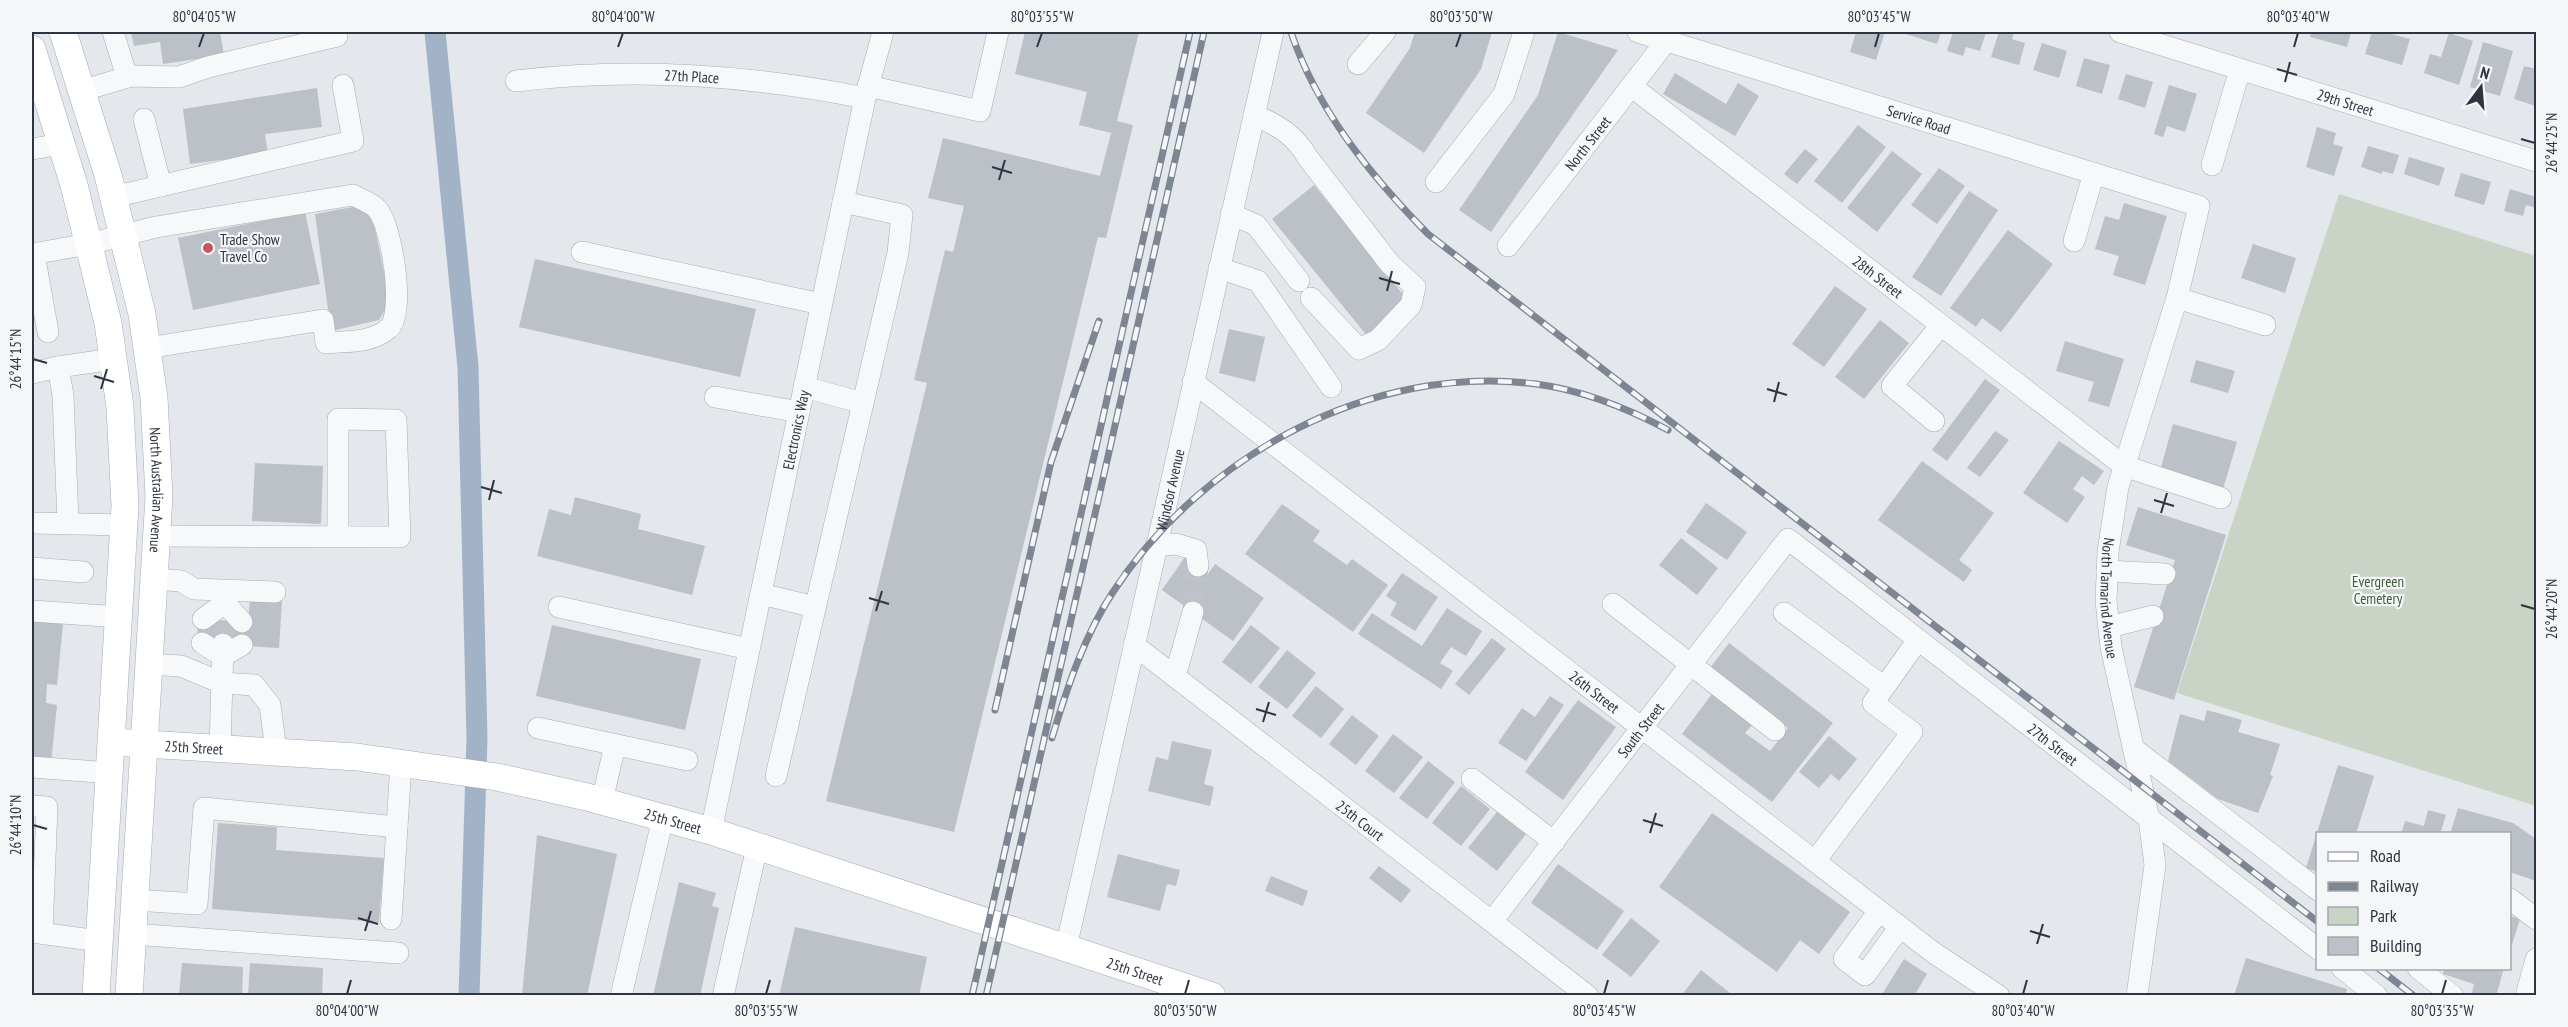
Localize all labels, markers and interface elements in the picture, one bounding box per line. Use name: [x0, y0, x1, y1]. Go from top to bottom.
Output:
text: 80°04'05"W: [172, 7, 236, 26]
text: 80°04'00"W: [591, 7, 655, 26]
text: 80°03'55"W: [1010, 7, 1074, 26]
text: 80°03'50"W: [1429, 7, 1493, 26]
text: 80°03'45"W: [1847, 7, 1911, 26]
text: 80°03'40"W: [2266, 7, 2330, 26]
north arrow: [2451, 57, 2511, 117]
text: N: [2478, 62, 2492, 83]
street label: 27th Place: [664, 65, 720, 87]
street label: 29th Street: [2315, 84, 2376, 120]
street label: Service Road: [1884, 100, 1953, 138]
street label: North Street: [1560, 112, 1615, 174]
text: 26°44'25"N: [2542, 113, 2561, 173]
place label: Trade Show Travel Co: [220, 230, 280, 266]
marker: Trade Show Travel Co: [201, 241, 215, 255]
street label: 28th Street: [1849, 251, 1907, 302]
text: 26°44'15"N: [6, 329, 25, 389]
street label: Electronics Way: [778, 388, 813, 471]
street label: North Australian Avenue: [146, 427, 169, 553]
street label: Windsor Avenue: [1151, 447, 1188, 532]
street label: North Tamarind Avenue: [2096, 536, 2123, 660]
park label: Evergreen Cemetery: [2352, 572, 2404, 608]
text: 26°44'20"N: [2542, 579, 2561, 639]
street label: 26th Street: [1566, 666, 1624, 717]
street label: South Street: [1613, 698, 1667, 761]
street label: 27th Street: [2024, 718, 2082, 769]
street label: 25th Street: [164, 736, 224, 758]
text: 26°44'10"N: [6, 795, 25, 855]
street label: 25th Court: [1332, 795, 1388, 844]
street label: 25th Street: [642, 804, 704, 837]
legend: [2316, 832, 2511, 970]
text: Road: [2370, 844, 2401, 867]
text: Railway: [2370, 874, 2419, 897]
text: Park: [2370, 904, 2397, 927]
text: Building: [2370, 934, 2422, 957]
street label: 25th Street: [1104, 952, 1166, 989]
text: 80°04'00"W: [315, 1001, 379, 1020]
text: 80°03'55"W: [734, 1001, 798, 1020]
text: 80°03'50"W: [1153, 1001, 1217, 1020]
text: 80°03'45"W: [1572, 1001, 1636, 1020]
text: 80°03'40"W: [1991, 1001, 2055, 1020]
text: 80°03'35"W: [2410, 1001, 2474, 1020]

